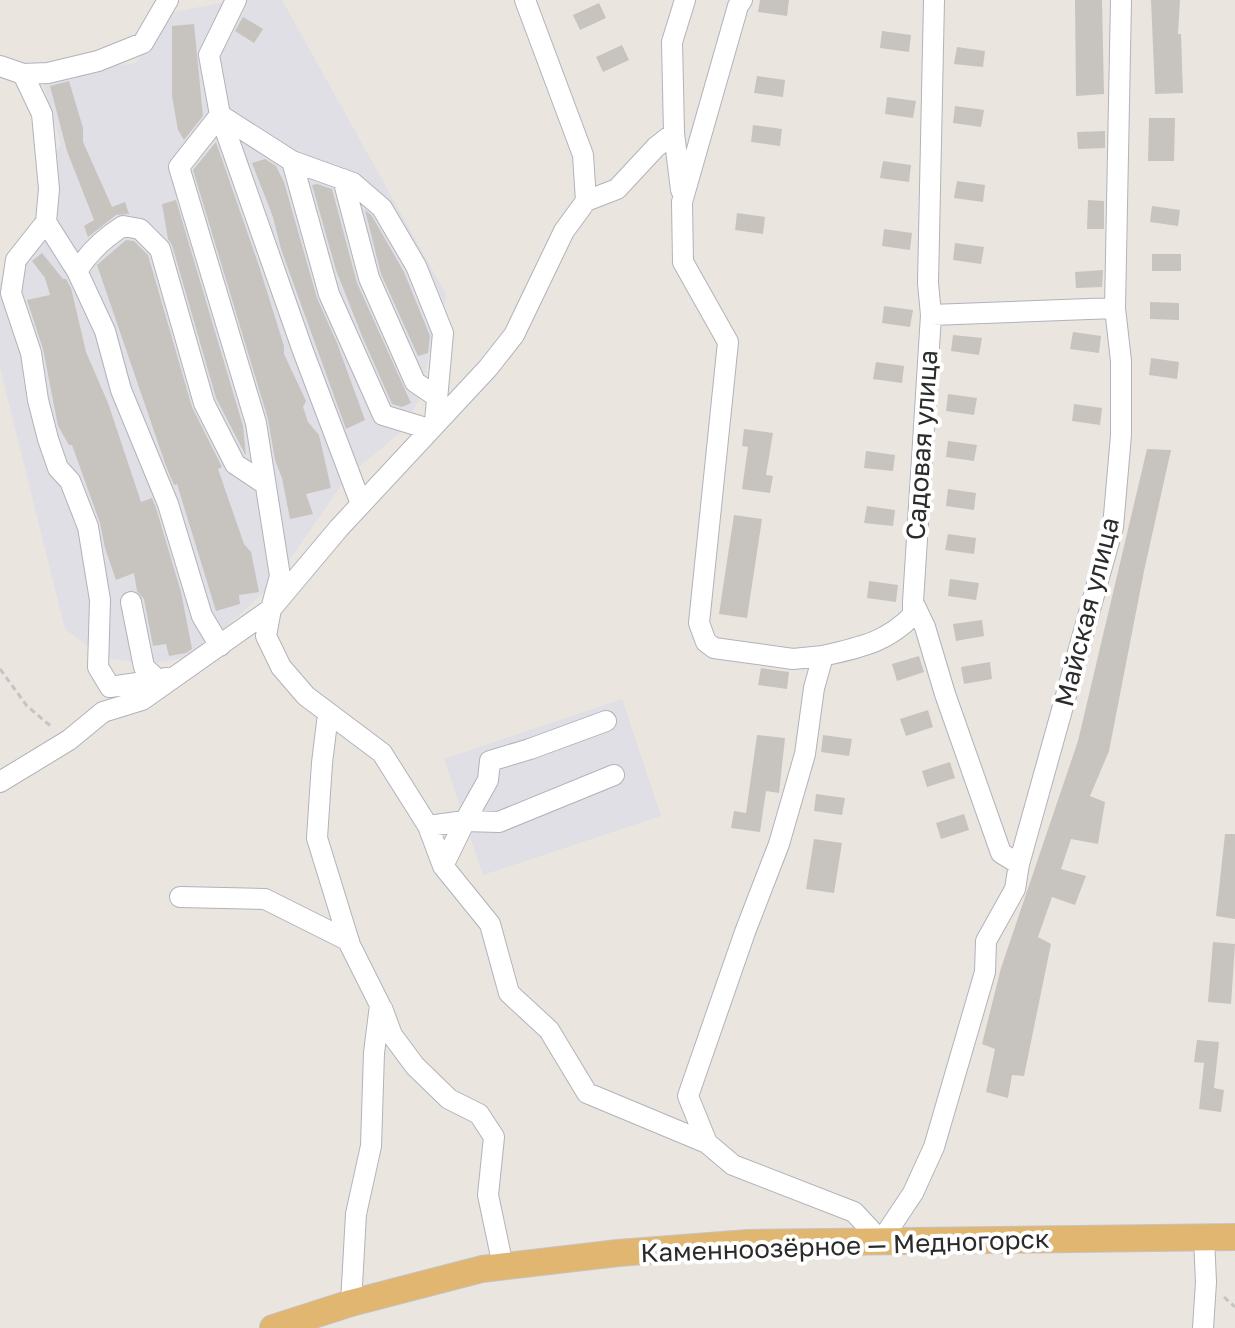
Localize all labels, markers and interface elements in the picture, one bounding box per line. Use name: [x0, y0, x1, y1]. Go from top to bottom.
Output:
street label: Садовая улица: [899, 349, 944, 541]
street label: Майская улица: [1048, 514, 1125, 710]
street label: Каменноозёрное — Медногорск: [640, 1223, 1050, 1268]

